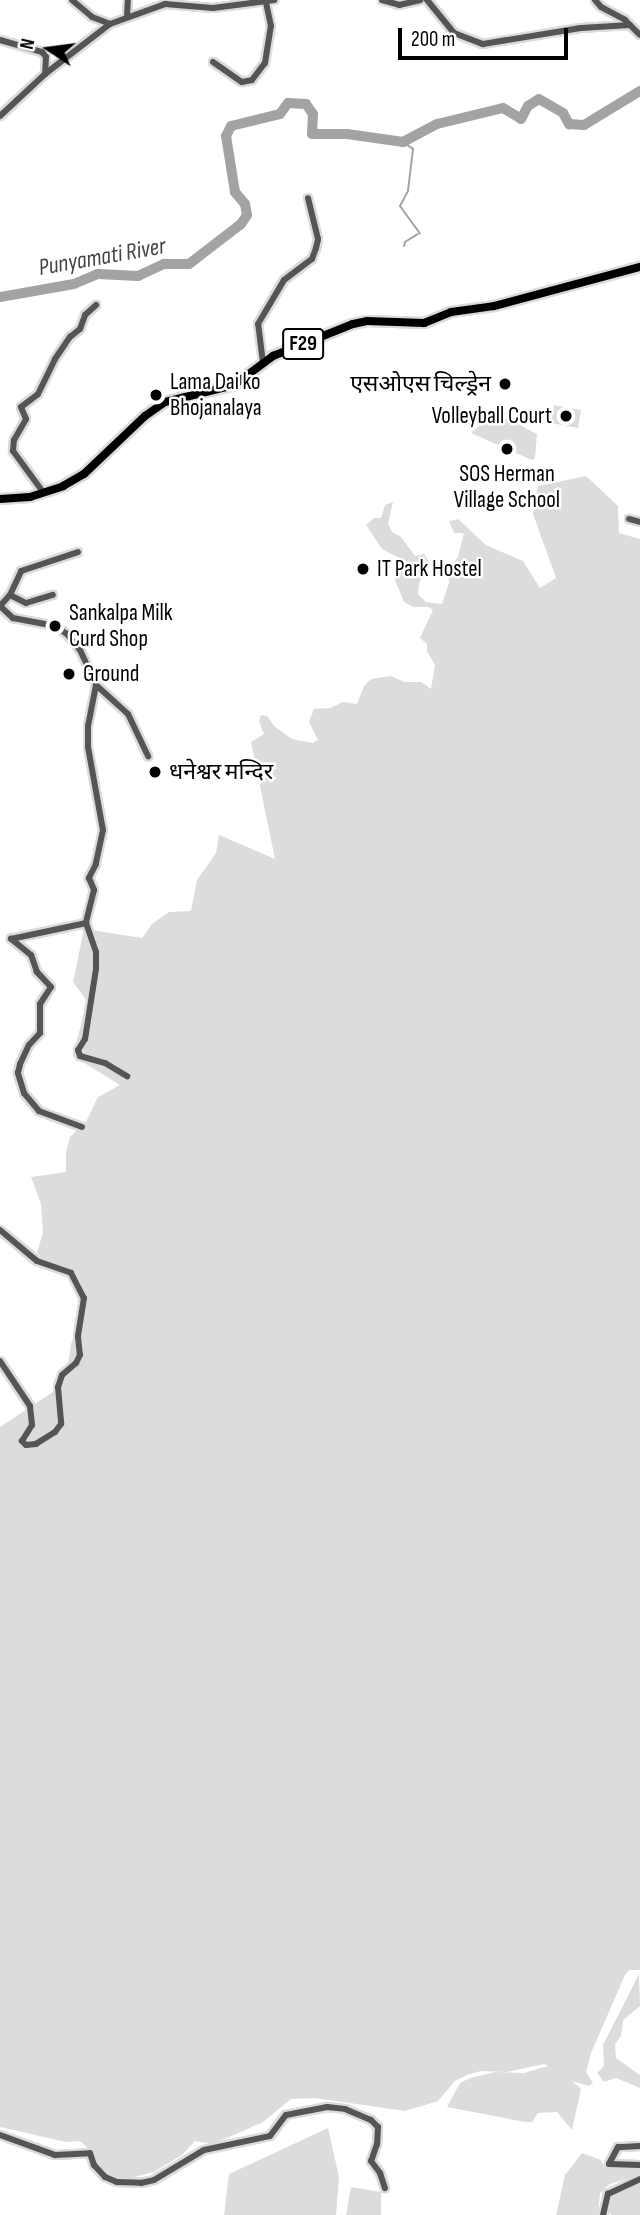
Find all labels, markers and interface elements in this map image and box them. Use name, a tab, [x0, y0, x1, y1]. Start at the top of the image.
north arrow	[14, 14, 84, 84]
scale bar	[402, 14, 572, 58]
text: 200 m	[411, 27, 455, 52]
text: N	[16, 37, 40, 52]
water label: Punyamati River	[36, 232, 168, 282]
road number: F29	[282, 326, 324, 362]
place label: Lama Dai ko Bhojanalaya	[170, 368, 262, 422]
place label: एसओएस चिल्ड्रेन	[350, 370, 491, 398]
marker: एसओएस चिल्ड्रेन	[497, 376, 513, 392]
marker: Lama Dai ko Bhojanalaya	[148, 387, 164, 403]
place label: Volleyball Court	[432, 402, 552, 430]
marker: Volleyball Court	[558, 408, 574, 424]
marker: SOS Herman Village School	[499, 441, 515, 457]
place label: SOS Herman Village School	[454, 460, 560, 514]
place label: IT Park Hostel	[377, 555, 482, 583]
marker: IT Park Hostel	[355, 561, 371, 577]
place label: Sankalpa Milk Curd Shop	[69, 599, 172, 653]
marker: Sankalpa Milk Curd Shop	[47, 618, 63, 634]
place label: Ground	[83, 660, 139, 688]
marker: Ground	[61, 666, 77, 682]
place label: धनेश्वर मन्दिर	[169, 758, 273, 786]
marker: धनेश्वर मन्दिर	[147, 764, 163, 780]

